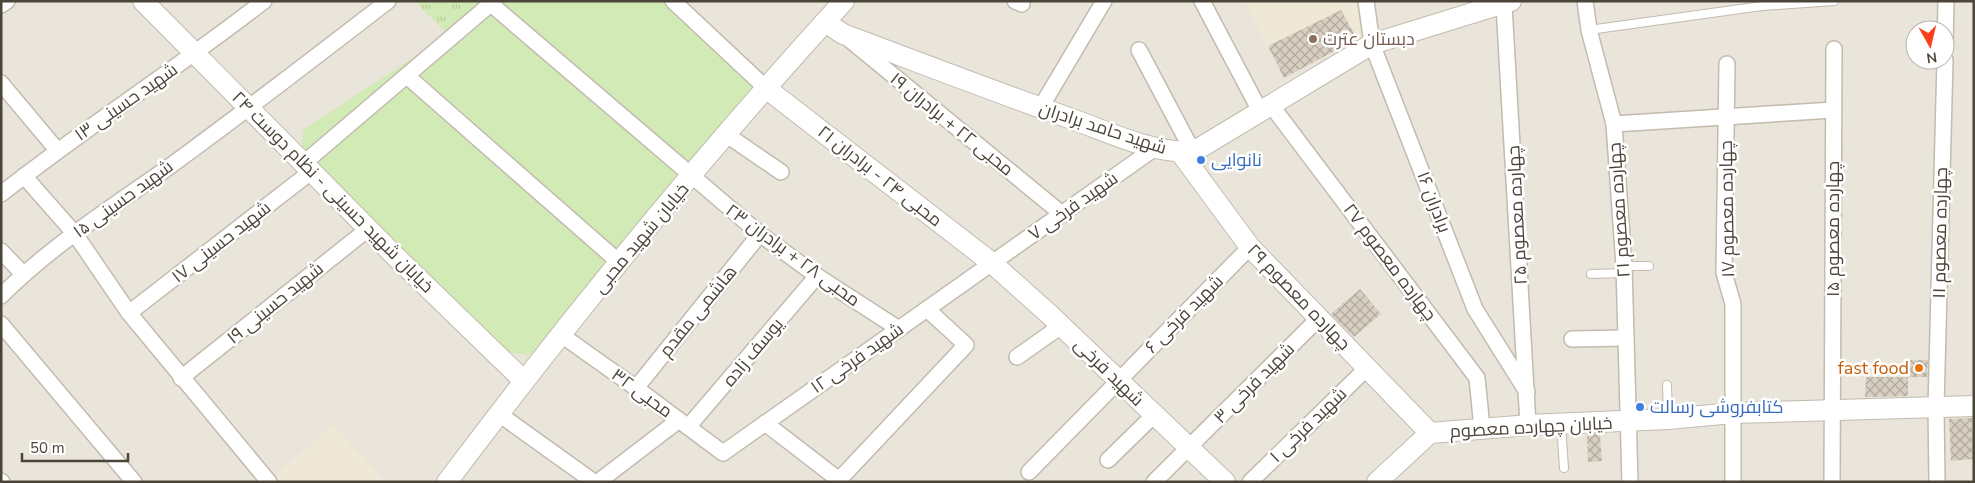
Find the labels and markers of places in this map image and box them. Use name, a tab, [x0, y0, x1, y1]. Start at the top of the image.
place label: دبستان عترت	[1323, 27, 1415, 51]
marker: دبستان عترت	[1307, 33, 1319, 45]
place label: نانوایی	[1211, 148, 1262, 172]
marker: نانوایی	[1195, 154, 1207, 166]
place label: fast food	[1838, 356, 1909, 380]
marker: fast food	[1913, 362, 1925, 374]
place label: کتابفروشی رسالت	[1650, 395, 1783, 419]
marker: کتابفروشی رسالت	[1634, 401, 1646, 413]

